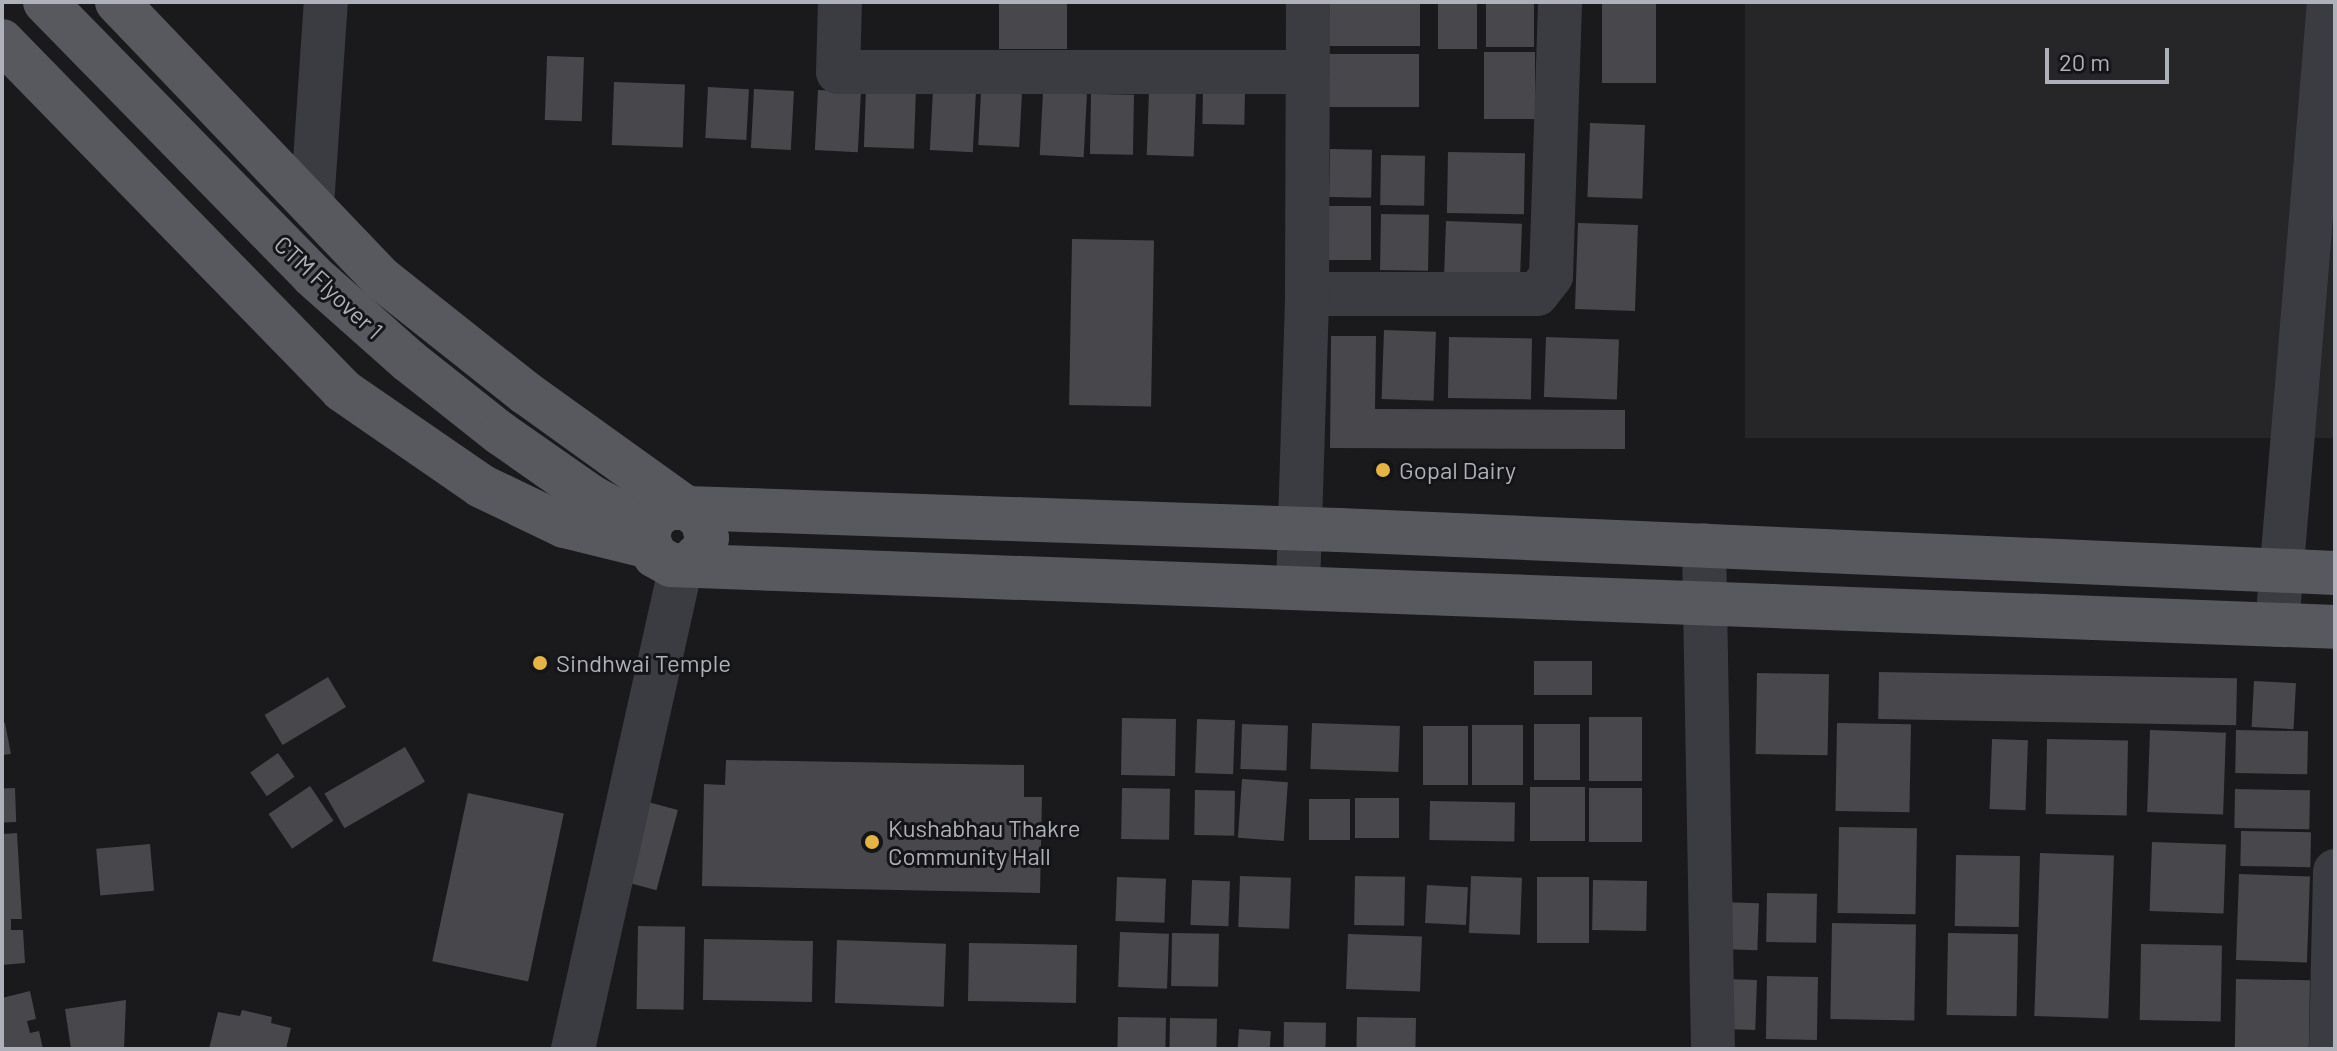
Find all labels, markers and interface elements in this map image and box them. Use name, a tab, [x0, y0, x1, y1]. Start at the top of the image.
scale bar	[2049, 32, 2173, 82]
text: 20 m	[2059, 47, 2110, 76]
street label: CTM Flyover 1	[269, 229, 389, 345]
place label: Gopal Dairy	[1399, 456, 1516, 484]
marker: Gopal Dairy	[1374, 461, 1392, 479]
place label: Sindhwai Temple	[556, 649, 731, 677]
marker: Sindhwai Temple	[531, 654, 549, 672]
place label: Kushabhau Thakre Community Hall	[888, 814, 1081, 870]
marker: Kushabhau Thakre Community Hall	[863, 833, 881, 851]

